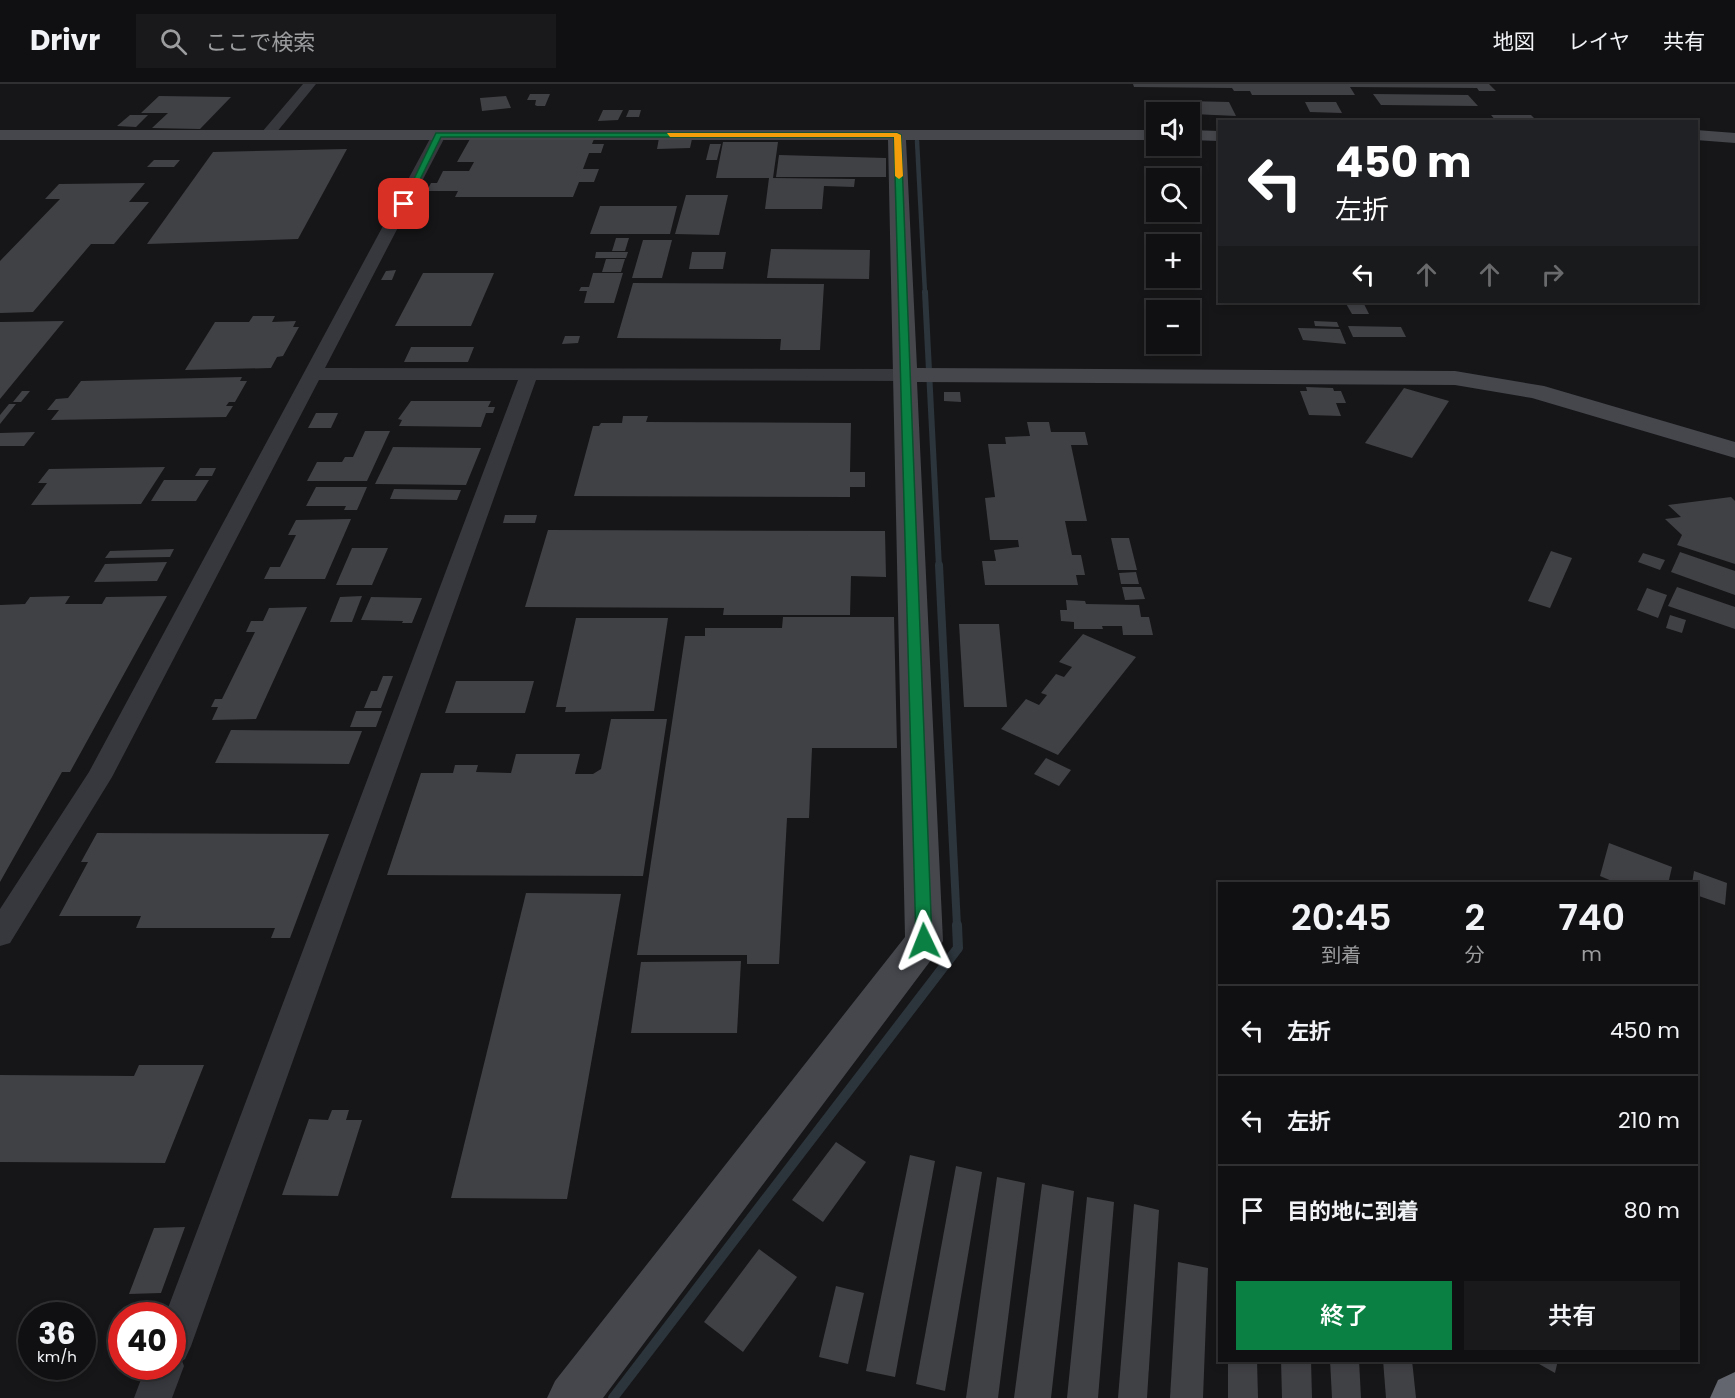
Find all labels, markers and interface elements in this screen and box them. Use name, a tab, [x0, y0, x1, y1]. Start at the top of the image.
search box	[136, 14, 556, 68]
text: Drivr	[30, 21, 100, 60]
icon: search	[157, 25, 190, 58]
text: ここで検索	[205, 27, 315, 58]
text: 地図	[1493, 27, 1535, 56]
text: レイヤ	[1568, 27, 1630, 56]
text: 共有	[1663, 27, 1705, 56]
map controls	[1146, 102, 1200, 354]
button: sound	[1146, 102, 1200, 156]
text: 450 m	[1335, 133, 1472, 192]
icon: left	[1236, 144, 1314, 222]
button: search	[1146, 168, 1200, 222]
pin	[378, 178, 429, 229]
icon: arrive	[387, 187, 420, 220]
text: 左折	[1335, 191, 1389, 228]
button: +	[1146, 234, 1200, 288]
icon: left	[1347, 258, 1380, 291]
icon: ahead	[1410, 258, 1443, 291]
icon: ahead	[1473, 258, 1506, 291]
icon: right	[1536, 258, 1569, 291]
button: −	[1146, 300, 1200, 354]
text: 20:45	[1291, 892, 1391, 943]
text: 2	[1464, 892, 1485, 943]
text: 740	[1558, 892, 1625, 943]
position arrow	[892, 909, 956, 973]
text: m	[1581, 940, 1602, 968]
text: 到着	[1321, 941, 1361, 969]
text: 分	[1465, 941, 1485, 969]
icon: left	[1236, 1014, 1269, 1047]
text: 450 m	[1610, 1015, 1680, 1046]
text: 左折	[1287, 1016, 1331, 1047]
icon: left	[1236, 1104, 1269, 1137]
text: 210 m	[1618, 1105, 1680, 1136]
text: 左折	[1287, 1106, 1331, 1137]
icon: arrive	[1236, 1194, 1269, 1227]
text: 80 m	[1624, 1195, 1680, 1226]
text: 目的地に到着	[1287, 1196, 1419, 1227]
button: 終了	[1236, 1281, 1452, 1350]
button: 共有	[1464, 1281, 1680, 1350]
speed limit sign: 40	[108, 1302, 186, 1380]
text: 36	[38, 1312, 76, 1355]
text: km/h	[37, 1346, 77, 1367]

